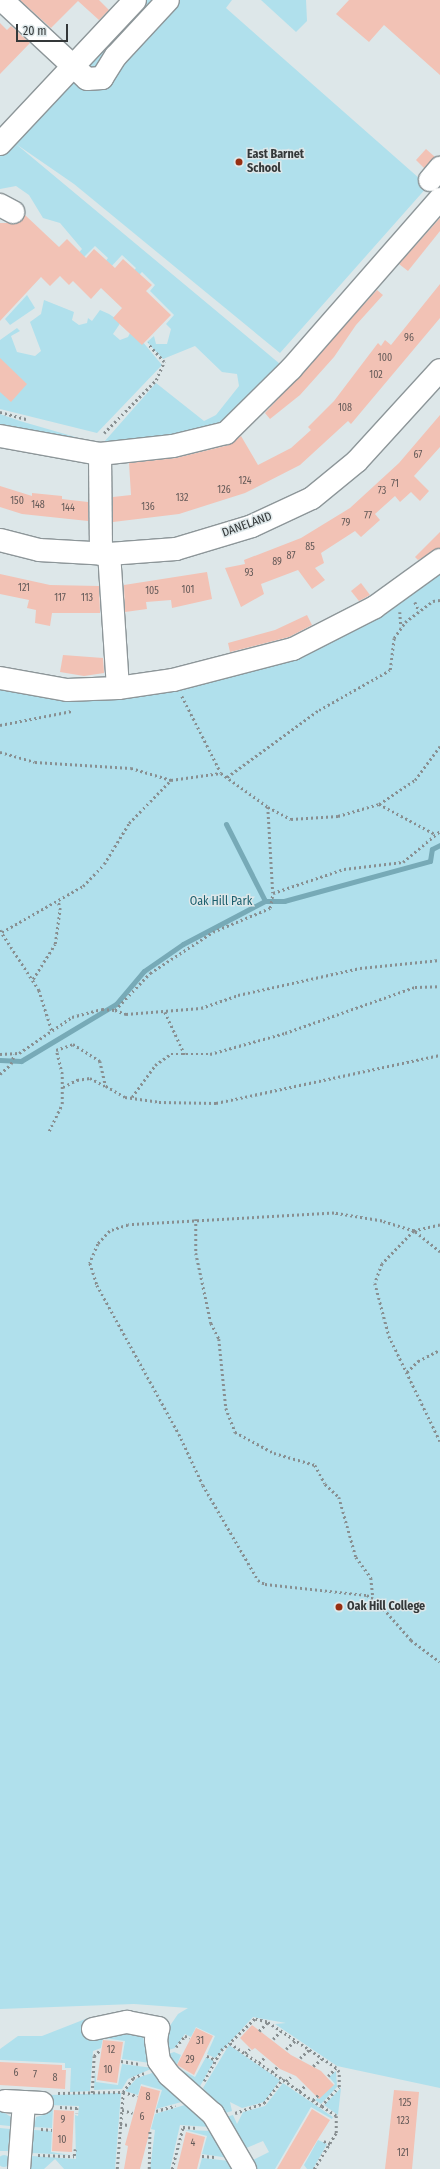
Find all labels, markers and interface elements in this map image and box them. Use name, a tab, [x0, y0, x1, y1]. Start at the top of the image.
scale bar	[18, 16, 70, 42]
text: 20 m	[23, 24, 47, 38]
place label: East Barnet School	[247, 148, 304, 176]
marker: East Barnet School	[234, 157, 244, 167]
house number: 96	[404, 333, 414, 345]
house number: 100	[378, 353, 392, 365]
house number: 102	[369, 370, 383, 382]
house number: 108	[338, 403, 352, 415]
house number: 67	[414, 450, 422, 462]
house number: 124	[239, 476, 251, 488]
house number: 71	[391, 479, 399, 491]
house number: 126	[217, 485, 231, 497]
house number: 73	[378, 486, 386, 498]
house number: 132	[176, 493, 188, 505]
house number: 150	[10, 496, 24, 508]
house number: 148	[31, 500, 45, 512]
house number: 136	[141, 502, 155, 514]
house number: 144	[61, 503, 75, 515]
street label: DANELAND	[220, 509, 274, 541]
house number: 77	[364, 511, 372, 523]
house number: 79	[342, 518, 350, 530]
house number: 85	[305, 542, 315, 554]
house number: 87	[287, 551, 295, 563]
house number: 89	[272, 557, 282, 569]
house number: 93	[244, 568, 254, 580]
house number: 121	[18, 583, 30, 595]
house number: 101	[182, 585, 194, 597]
house number: 105	[145, 586, 159, 598]
house number: 117	[54, 593, 66, 605]
house number: 113	[81, 593, 93, 605]
park label: Oak Hill Park	[190, 895, 252, 909]
place label: Oak Hill College	[347, 1600, 425, 1614]
marker: Oak Hill College	[334, 1602, 344, 1612]
house number: 31	[196, 2036, 204, 2048]
house number: 12	[107, 2045, 115, 2057]
house number: 29	[185, 2055, 195, 2067]
house number: 10	[103, 2065, 113, 2077]
house number: 6	[14, 2068, 18, 2080]
house number: 7	[33, 2070, 37, 2082]
house number: 8	[53, 2073, 57, 2085]
house number: 8	[146, 2092, 150, 2104]
house number: 125	[399, 2098, 411, 2110]
house number: 6	[140, 2112, 144, 2124]
house number: 9	[61, 2115, 65, 2127]
house number: 123	[397, 2116, 409, 2128]
house number: 10	[57, 2135, 67, 2147]
house number: 4	[191, 2138, 195, 2150]
house number: 121	[397, 2148, 409, 2160]

